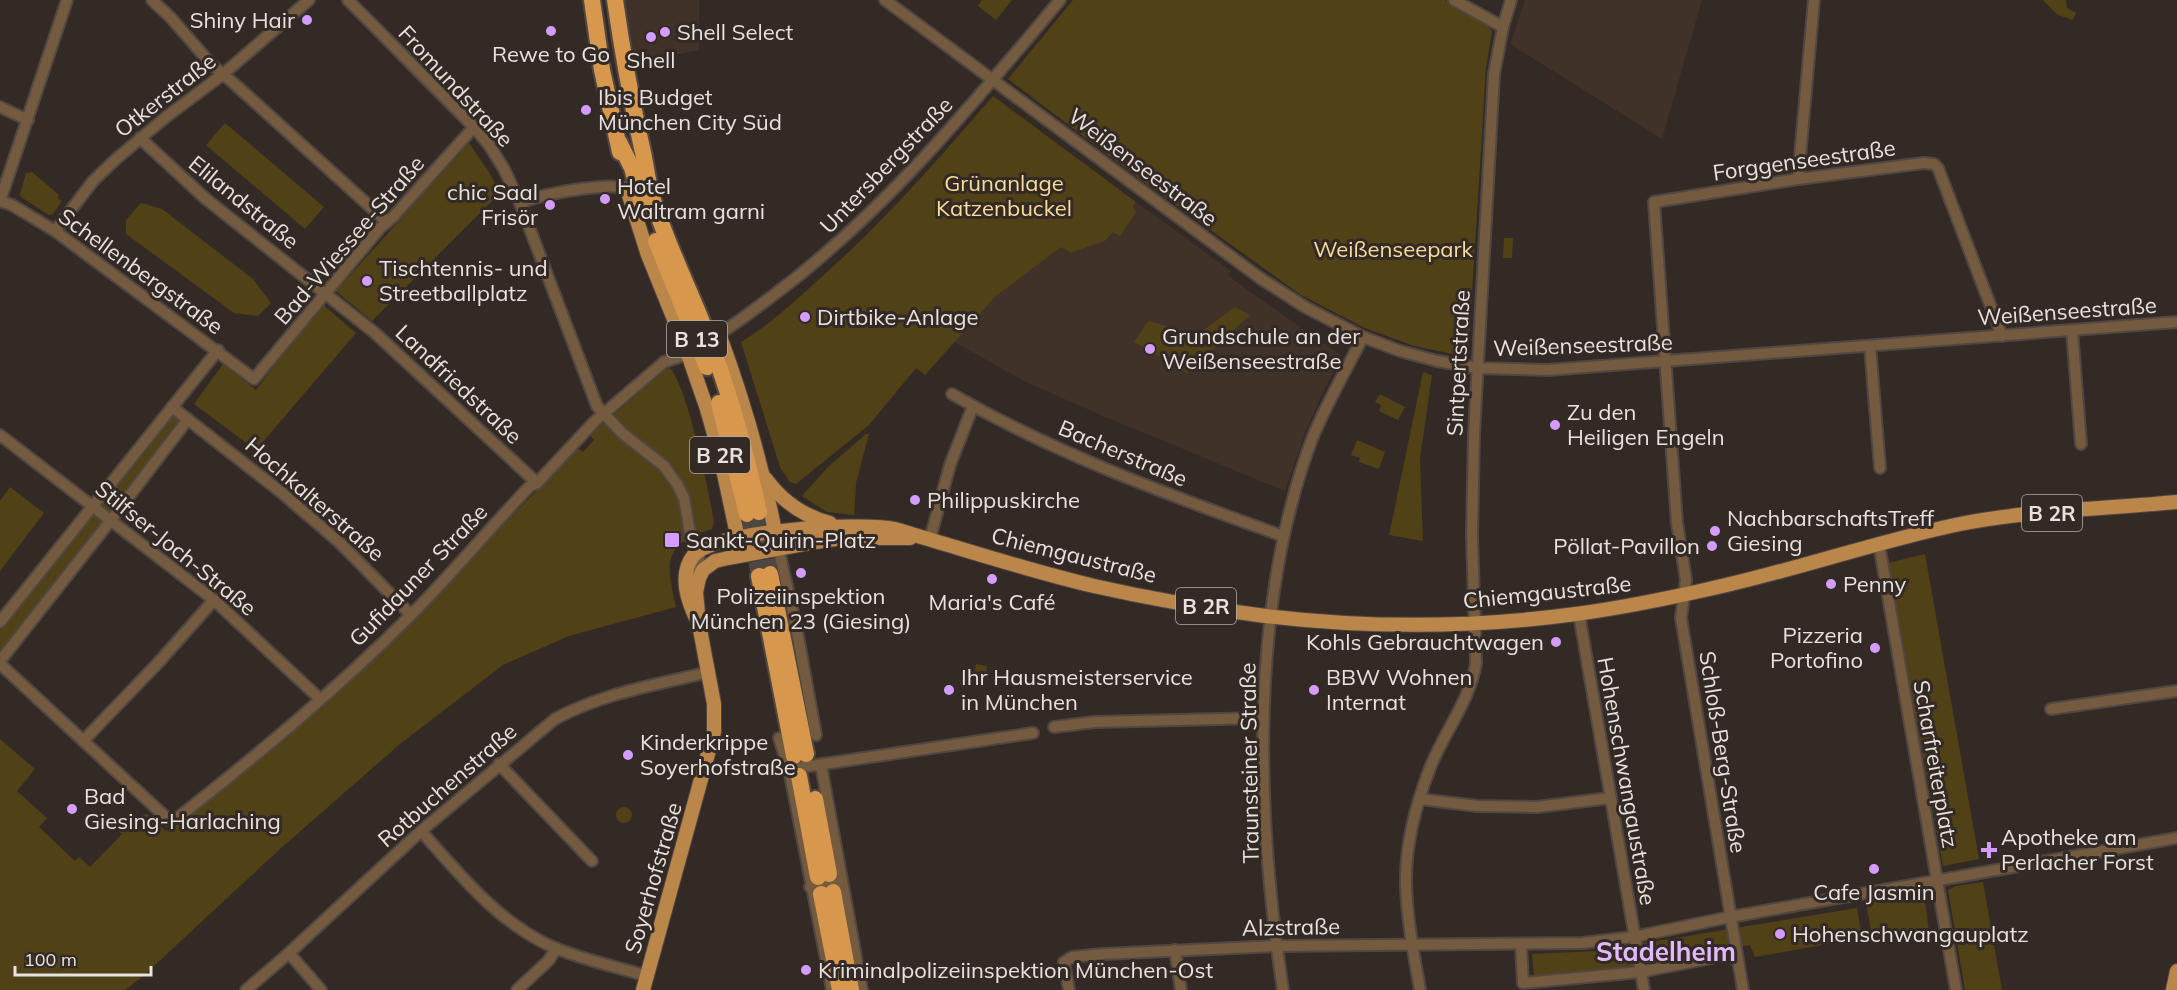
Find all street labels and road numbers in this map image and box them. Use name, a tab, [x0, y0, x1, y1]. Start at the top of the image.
street label: Fromundstraße	[393, 19, 519, 153]
street label: Otkerstraße	[109, 47, 221, 143]
street label: Untersbergstraße	[814, 91, 958, 239]
street label: Weißenseestraße	[1063, 102, 1223, 232]
street label: Forggenseestraße	[1711, 133, 1897, 187]
street label: Elilandstraße	[183, 149, 305, 255]
street label: Bad-Wiessee-Straße	[268, 150, 430, 330]
street label: Schellenbergstraße	[53, 202, 229, 340]
street label: Sintpertstraße	[1440, 289, 1476, 437]
street label: Weißenseestraße	[1976, 291, 2158, 331]
street label: Landfriedstraße	[390, 318, 528, 450]
road number: B 13	[667, 321, 727, 357]
street label: Weißenseestraße	[1493, 328, 1673, 362]
street label: Bacherstraße	[1054, 413, 1192, 493]
street label: Hochkalterstraße	[239, 431, 391, 567]
road number: B 2R	[690, 437, 750, 473]
street label: Stilfser-Joch-Straße	[90, 474, 262, 622]
road number: B 2R	[2022, 495, 2082, 531]
street label: Gufidauner Straße	[343, 498, 493, 652]
street label: Chiemgaustraße	[989, 521, 1159, 589]
street label: Chiemgaustraße	[1461, 569, 1633, 615]
road number: B 2R	[1176, 588, 1236, 624]
street label: Schloß-Berg-Straße	[1693, 649, 1753, 855]
street label: Hohenschwangaustraße	[1591, 655, 1663, 907]
street label: Traunsteiner Straße	[1233, 662, 1265, 864]
street label: Scharfreiterplatz	[1907, 678, 1965, 850]
street label: Rotbuchenstraße	[372, 717, 522, 853]
street label: Soyerhofstraße	[618, 799, 688, 957]
street label: Alzstraße	[1242, 912, 1340, 942]

